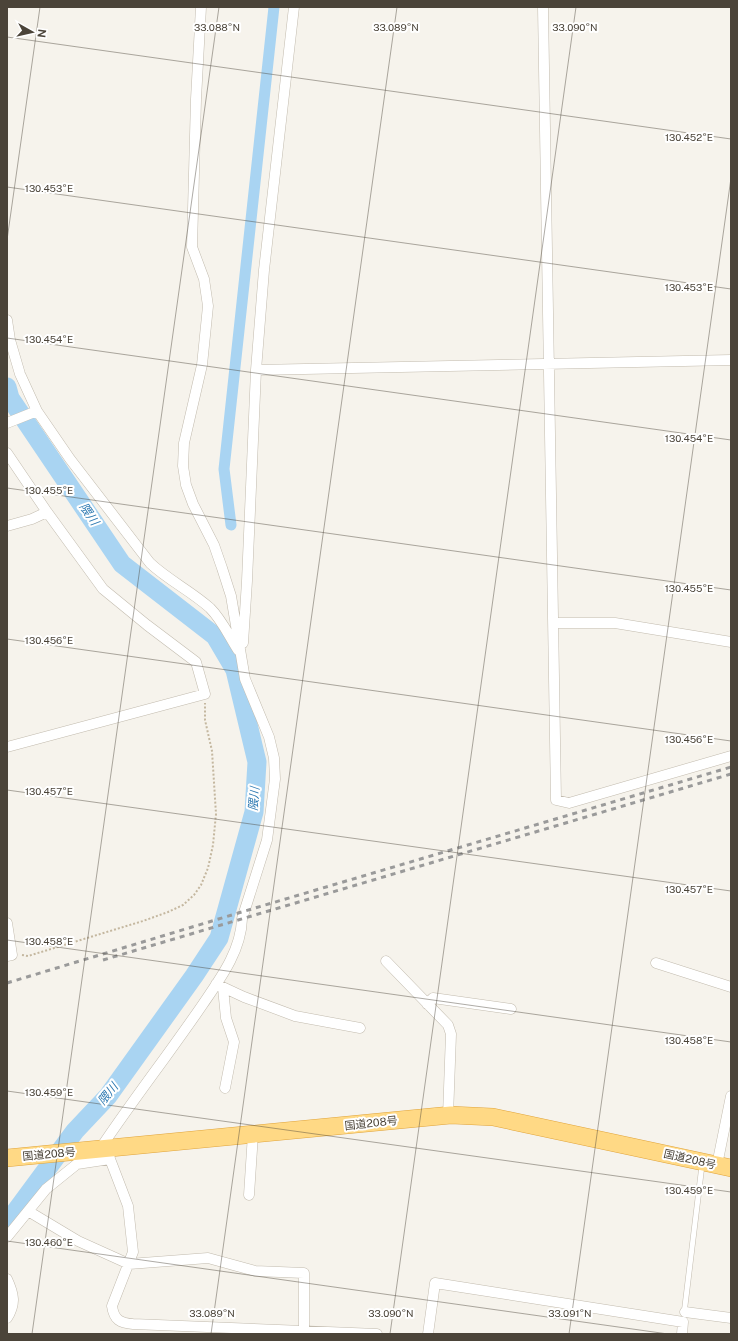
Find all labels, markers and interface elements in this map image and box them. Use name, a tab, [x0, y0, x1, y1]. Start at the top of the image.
north arrow	[12, 12, 52, 52]
text: 33.088°N	[194, 21, 240, 33]
text: 33.089°N	[373, 21, 419, 33]
text: 33.090°N	[552, 21, 598, 33]
text: N	[35, 28, 48, 38]
text: 130.452°E	[665, 131, 713, 143]
text: 130.453°E	[25, 182, 73, 194]
text: 130.453°E	[665, 281, 713, 293]
text: 130.454°E	[25, 333, 73, 345]
text: 130.454°E	[665, 432, 713, 444]
text: 130.455°E	[25, 484, 73, 496]
water label: 隈川	[76, 500, 103, 530]
text: 130.455°E	[665, 582, 713, 594]
text: 130.456°E	[25, 634, 73, 646]
text: 130.456°E	[665, 733, 713, 745]
water label: 隈川	[246, 784, 262, 812]
text: 130.457°E	[25, 785, 73, 797]
text: 130.457°E	[665, 883, 713, 895]
text: 130.458°E	[25, 935, 73, 947]
text: 130.458°E	[665, 1034, 713, 1046]
water label: 隈川	[95, 1079, 122, 1108]
text: 130.459°E	[25, 1086, 73, 1098]
street label: 国道208号	[344, 1114, 398, 1132]
street label: 国道208号	[22, 1146, 76, 1162]
street label: 国道208号	[663, 1147, 717, 1171]
text: 130.459°E	[665, 1184, 713, 1196]
text: 130.460°E	[25, 1236, 73, 1248]
text: 33.089°N	[189, 1307, 235, 1319]
text: 33.090°N	[368, 1307, 414, 1319]
text: 33.091°N	[548, 1307, 592, 1319]

